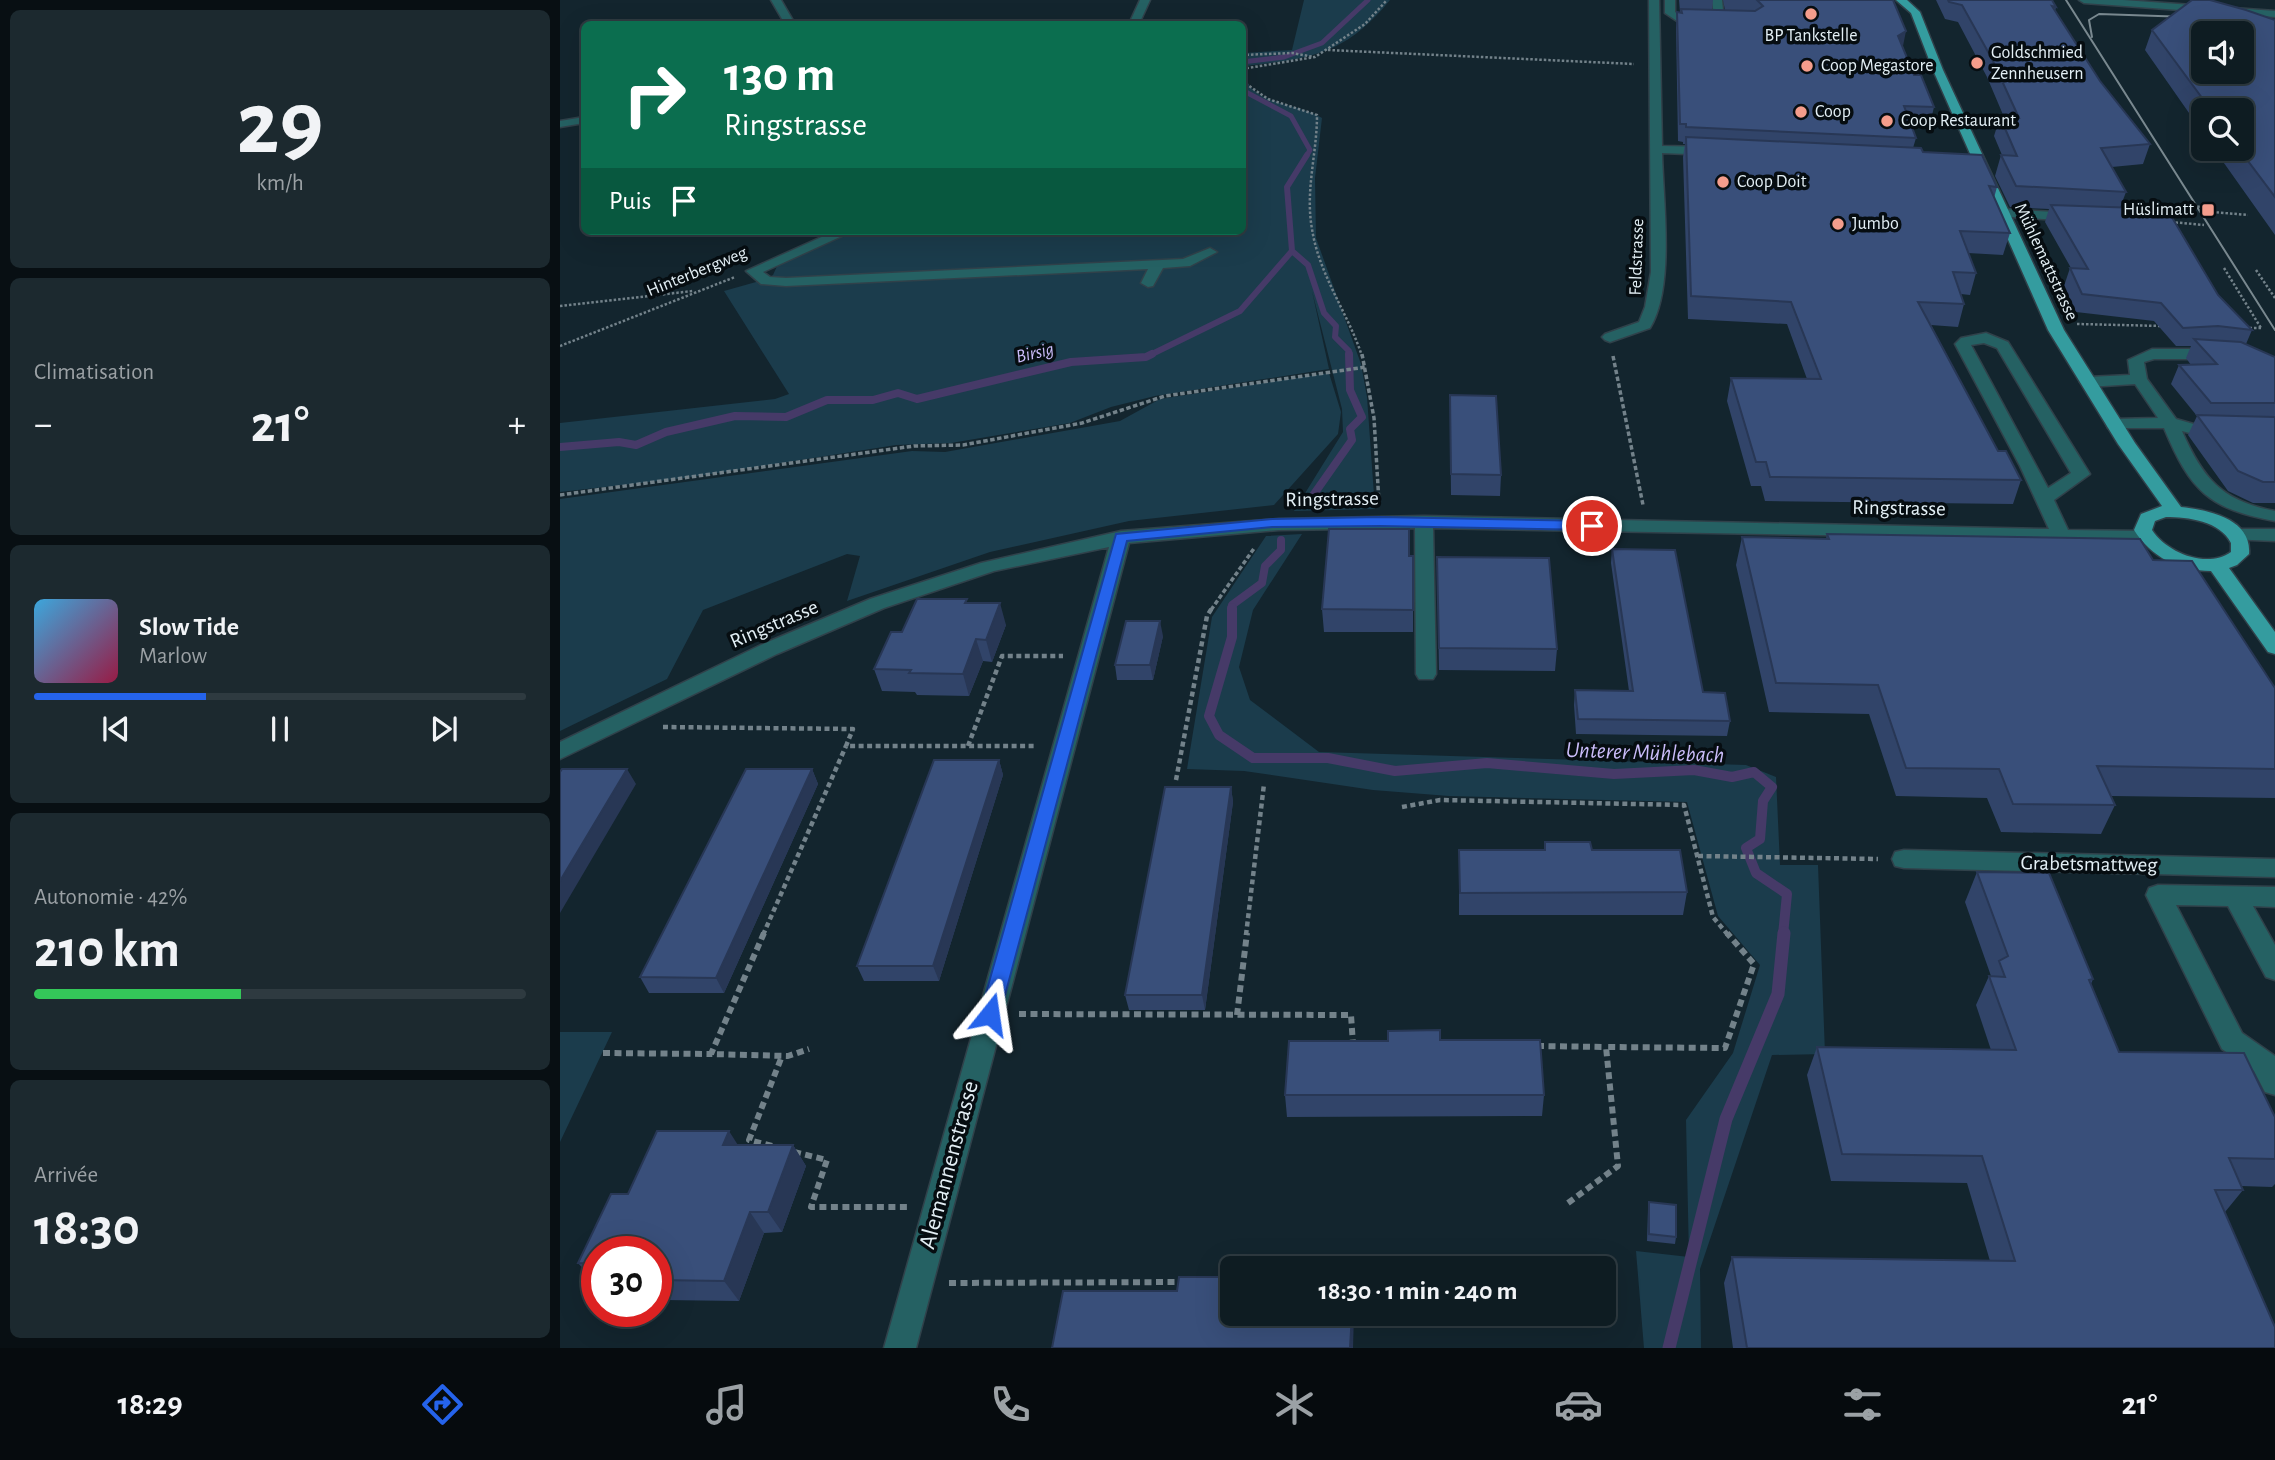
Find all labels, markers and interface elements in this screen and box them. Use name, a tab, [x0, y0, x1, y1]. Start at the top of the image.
marker: BP Tankstelle	[1803, 6, 1819, 22]
map controls	[2191, 21, 2254, 161]
button: sound	[2191, 21, 2254, 84]
place label: BP Tankstelle	[1765, 27, 1857, 45]
place label: Goldschmied Zennheusern	[1991, 44, 2084, 83]
icon: right	[609, 49, 700, 140]
text: 130 m	[724, 51, 835, 100]
marker: Goldschmied Zennheusern	[1969, 55, 1985, 71]
place label: Coop Megastore	[1821, 57, 1934, 75]
marker: Coop Megastore	[1799, 58, 1815, 74]
text: 29	[237, 79, 323, 170]
button: search	[2191, 98, 2254, 161]
place label: Coop	[1815, 103, 1851, 121]
marker: Coop	[1793, 104, 1809, 120]
text: Ringstrasse	[724, 109, 867, 141]
place label: Coop Restaurant	[1901, 112, 2016, 130]
marker: Coop Restaurant	[1879, 113, 1895, 129]
text: km/h	[256, 172, 304, 195]
place label: Coop Doit	[1737, 173, 1807, 191]
marker: Coop Doit	[1715, 174, 1731, 190]
icon: arrive	[665, 182, 703, 220]
text: Puis	[609, 188, 651, 214]
street label: Mühlemattstrasse	[2011, 201, 2081, 323]
place label: Hüslimatt	[2123, 201, 2194, 219]
marker: Hüslimatt	[2200, 202, 2216, 218]
place label: Jumbo	[1852, 215, 1899, 233]
marker: Jumbo	[1830, 216, 1846, 232]
street label: Feldstrasse	[1627, 218, 1647, 296]
street label: Hinterbergweg	[644, 244, 750, 300]
water label: Birsig	[1014, 339, 1056, 367]
text: Climatisation	[34, 361, 154, 384]
text: 21°	[251, 399, 309, 451]
text: −	[34, 406, 52, 444]
text: +	[508, 406, 526, 444]
street label: Ringstrasse	[1285, 488, 1379, 510]
pin	[1562, 496, 1622, 556]
street label: Ringstrasse	[1852, 497, 1946, 519]
icon: arrive	[1573, 507, 1611, 545]
street label: Ringstrasse	[727, 596, 821, 652]
text: Slow Tide	[139, 614, 239, 640]
text: Marlow	[139, 645, 207, 668]
icon: previous	[97, 710, 135, 748]
icon: pause	[261, 710, 299, 748]
icon: next	[425, 710, 463, 748]
water label: Unterer Mühlebach	[1565, 739, 1725, 767]
street label: Grabetsmattweg	[2020, 852, 2158, 876]
text: Autonomie · 42%	[34, 886, 187, 909]
text: 210 km	[34, 924, 180, 976]
position arrow	[953, 977, 1027, 1051]
street label: Alemannenstrasse	[915, 1078, 983, 1252]
text: Arrivée	[34, 1164, 98, 1187]
text: 18:30	[34, 1202, 140, 1254]
speed limit sign: 30	[581, 1236, 672, 1327]
text: 18:30 · 1 min · 240 m	[1318, 1278, 1518, 1304]
icon: directions	[418, 1380, 467, 1429]
icon: music	[702, 1380, 751, 1429]
icon: phone	[986, 1380, 1035, 1429]
icon: climate	[1270, 1380, 1319, 1429]
icon: car	[1554, 1380, 1603, 1429]
icon: filters	[1838, 1380, 1887, 1429]
text: 18:29	[117, 1388, 183, 1420]
text: 21°	[2122, 1388, 2158, 1420]

